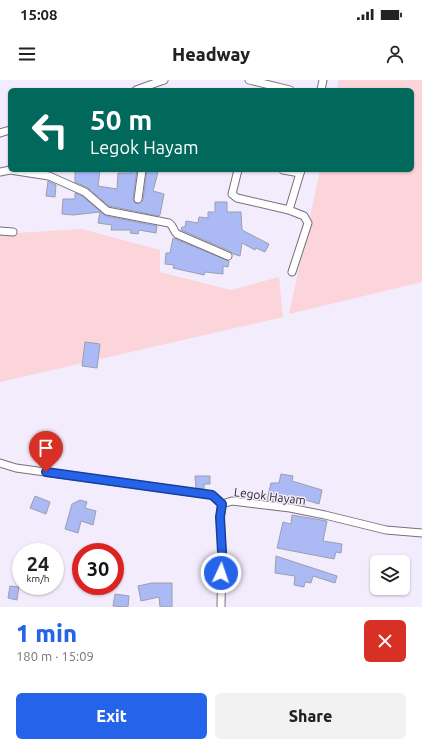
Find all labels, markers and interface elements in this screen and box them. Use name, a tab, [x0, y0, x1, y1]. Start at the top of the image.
text: 15:08	[20, 6, 58, 23]
icon: menu	[16, 43, 38, 65]
icon: person	[384, 43, 406, 65]
text: Headway	[172, 44, 250, 64]
icon: left	[24, 104, 76, 156]
text: 50 m	[90, 104, 152, 135]
text: Legok Hayam	[90, 137, 198, 157]
pin	[29, 431, 63, 472]
icon: arrive	[35, 437, 57, 459]
street label: Legok Hayam	[233, 485, 307, 507]
speed limit sign: 30	[72, 543, 124, 595]
text: 24	[27, 552, 49, 575]
position arrow	[200, 552, 242, 594]
map controls	[370, 555, 410, 595]
button: layers	[370, 555, 410, 595]
text: km/h	[26, 573, 50, 584]
text: 1 min	[16, 620, 77, 647]
button: close	[364, 620, 406, 662]
text: 180 m · 15:09	[16, 649, 94, 663]
button: Exit	[16, 693, 207, 739]
button: Share	[215, 693, 406, 739]

